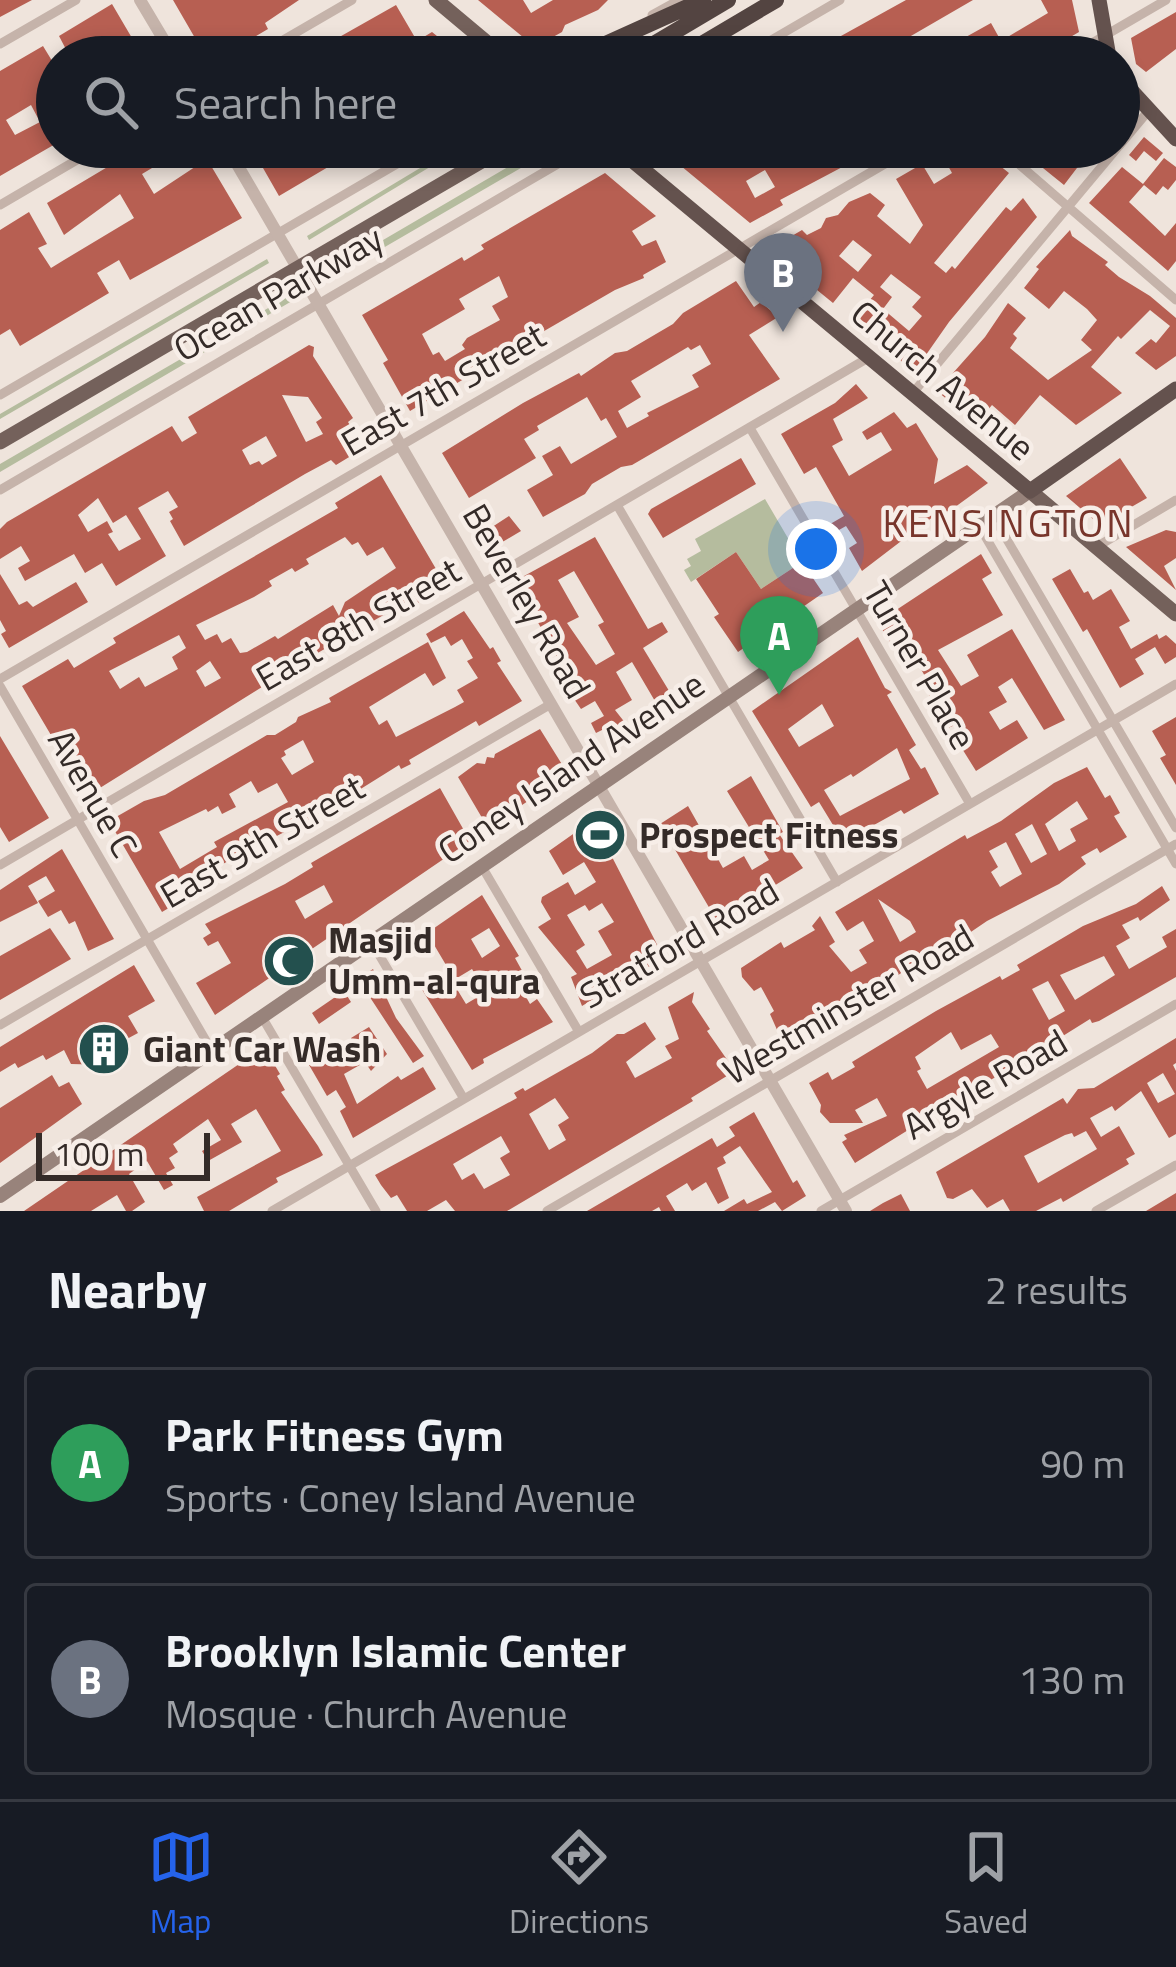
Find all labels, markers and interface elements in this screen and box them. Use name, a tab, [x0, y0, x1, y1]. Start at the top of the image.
search box	[36, 36, 1140, 168]
text: Search here	[174, 68, 397, 136]
icon: search	[78, 69, 144, 135]
street label: Ocean Parkway	[163, 210, 393, 375]
pin: B	[744, 233, 822, 332]
street label: Church Avenue	[839, 286, 1047, 473]
street label: East 7th Street	[330, 308, 556, 469]
street label: Beverley Road	[449, 493, 606, 709]
district label: KENSINGTON	[882, 493, 1136, 552]
your location	[786, 519, 846, 579]
street label: East 8th Street	[245, 543, 471, 704]
street label: Turner Place	[850, 570, 991, 759]
pin: A	[740, 596, 818, 695]
street label: Coney Island Avenue	[426, 657, 715, 877]
street label: Avenue C	[35, 718, 152, 867]
street label: East 9th Street	[149, 760, 375, 921]
sports icon: Prospect Fitness	[572, 807, 628, 863]
place label: Prospect Fitness	[639, 807, 899, 862]
street label: Stratford Road	[569, 863, 789, 1022]
street label: Westminster Road	[712, 909, 984, 1098]
place label: Masjid Umm-al-qura	[328, 912, 541, 1008]
mosque icon: Masjid Umm-al-qura	[261, 933, 317, 989]
street label: Argyle Road	[892, 1014, 1077, 1153]
building icon: Giant Car Wash	[76, 1021, 132, 1077]
place label: Giant Car Wash	[143, 1021, 381, 1076]
scale bar	[36, 1127, 210, 1180]
text: 100 m	[54, 1129, 144, 1179]
text: Nearby	[48, 1250, 207, 1328]
text: 2 results	[985, 1260, 1128, 1319]
text: Park Fitness Gym	[165, 1400, 504, 1468]
text: A	[78, 1434, 102, 1493]
text: 90 m	[1040, 1434, 1125, 1493]
text: Sports · Coney Island Avenue	[165, 1468, 636, 1527]
text: Brooklyn Islamic Center	[165, 1616, 626, 1684]
text: B	[78, 1650, 102, 1709]
text: 130 m	[1018, 1650, 1125, 1709]
text: Mosque · Church Avenue	[165, 1684, 567, 1743]
tab: Map	[148, 1824, 214, 1946]
tab: Directions	[509, 1824, 649, 1946]
tab: Saved	[944, 1824, 1028, 1946]

